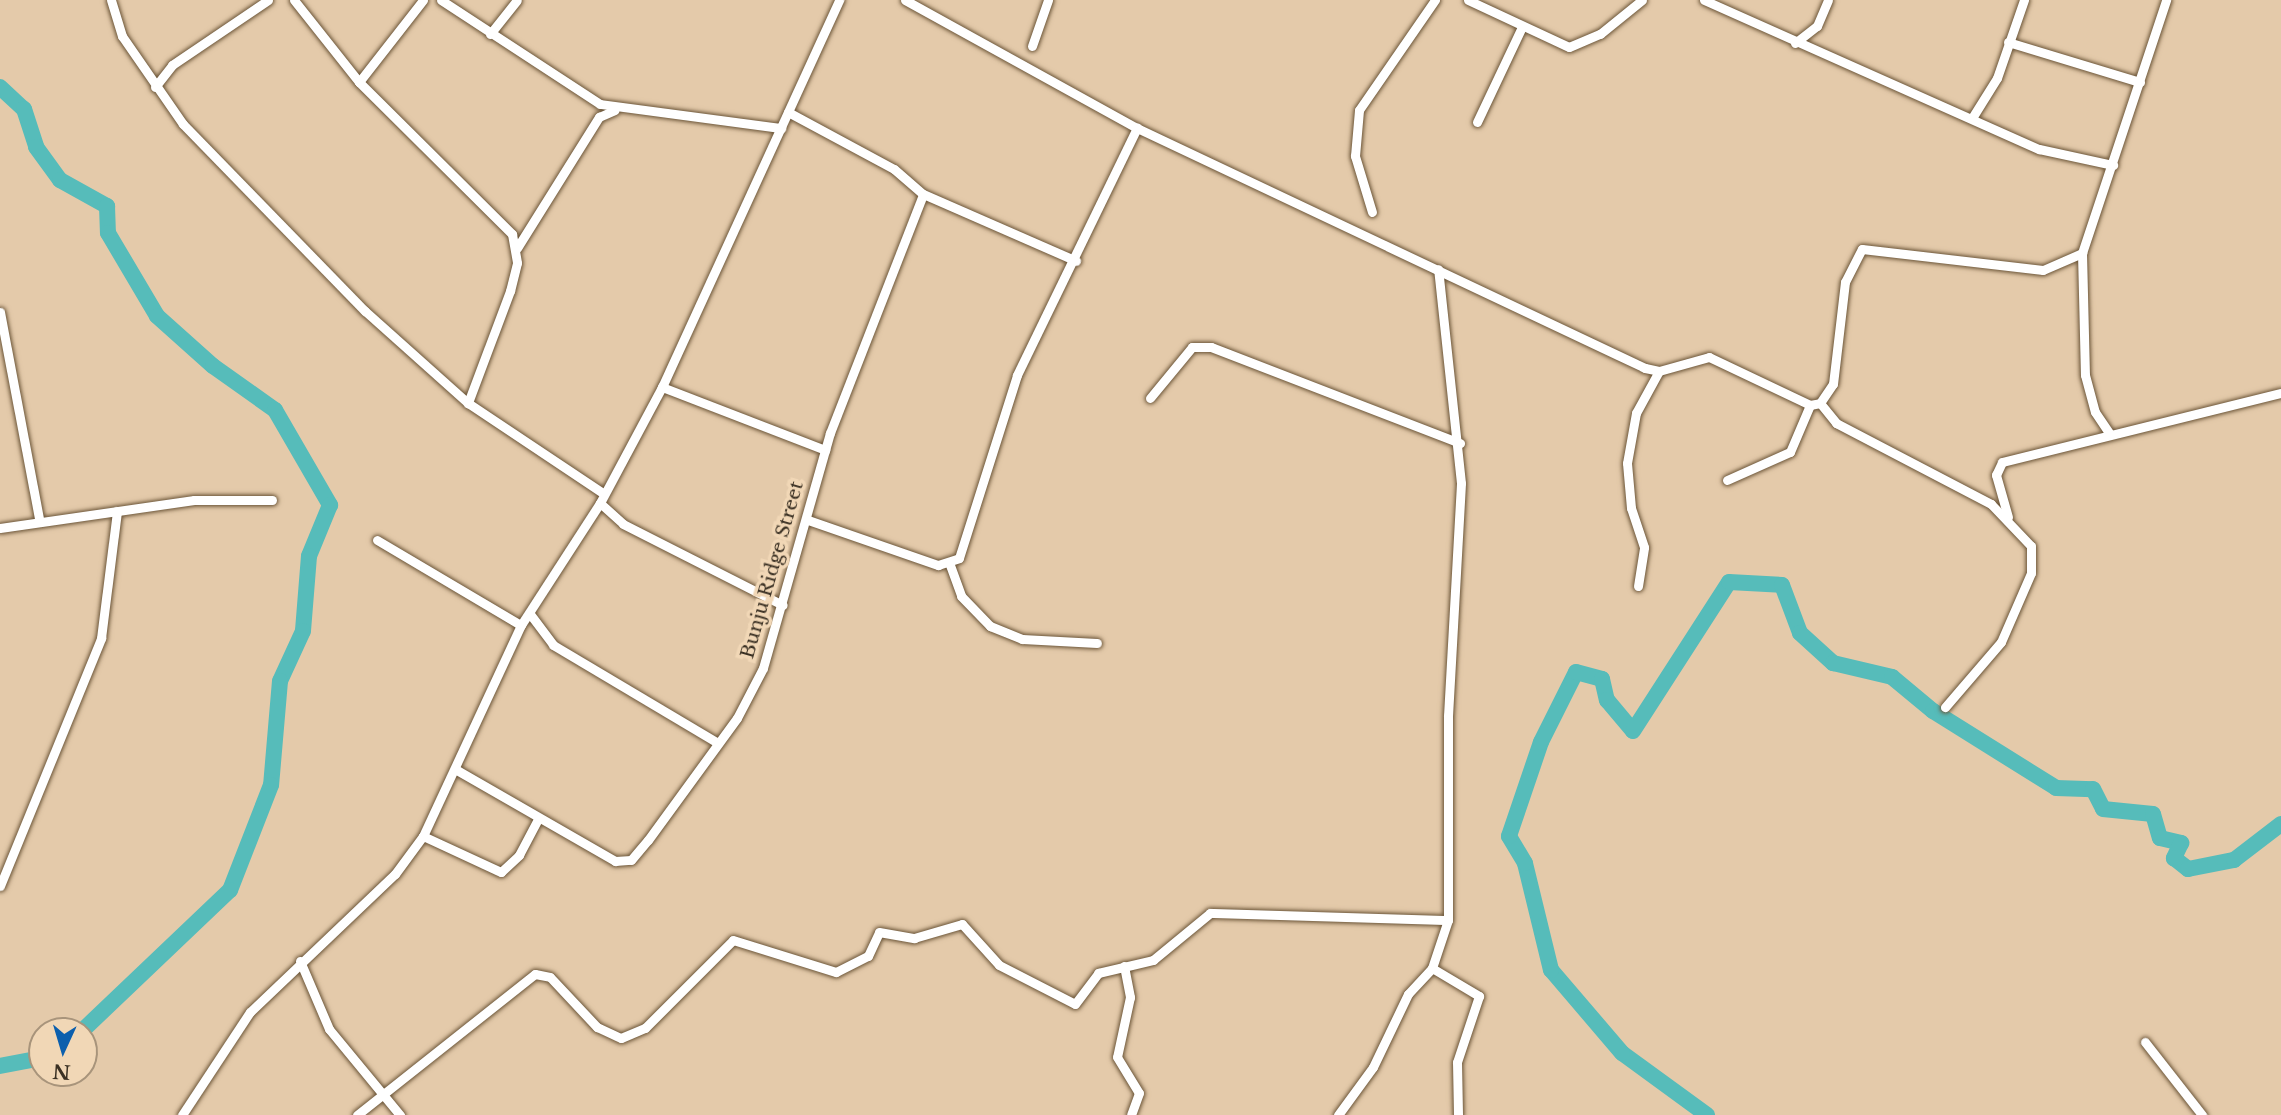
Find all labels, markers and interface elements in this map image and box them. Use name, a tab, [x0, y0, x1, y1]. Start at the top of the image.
street label: Bunju Ridge Street	[736, 479, 808, 661]
north arrow	[28, 1017, 98, 1087]
text: N	[52, 1059, 71, 1084]

